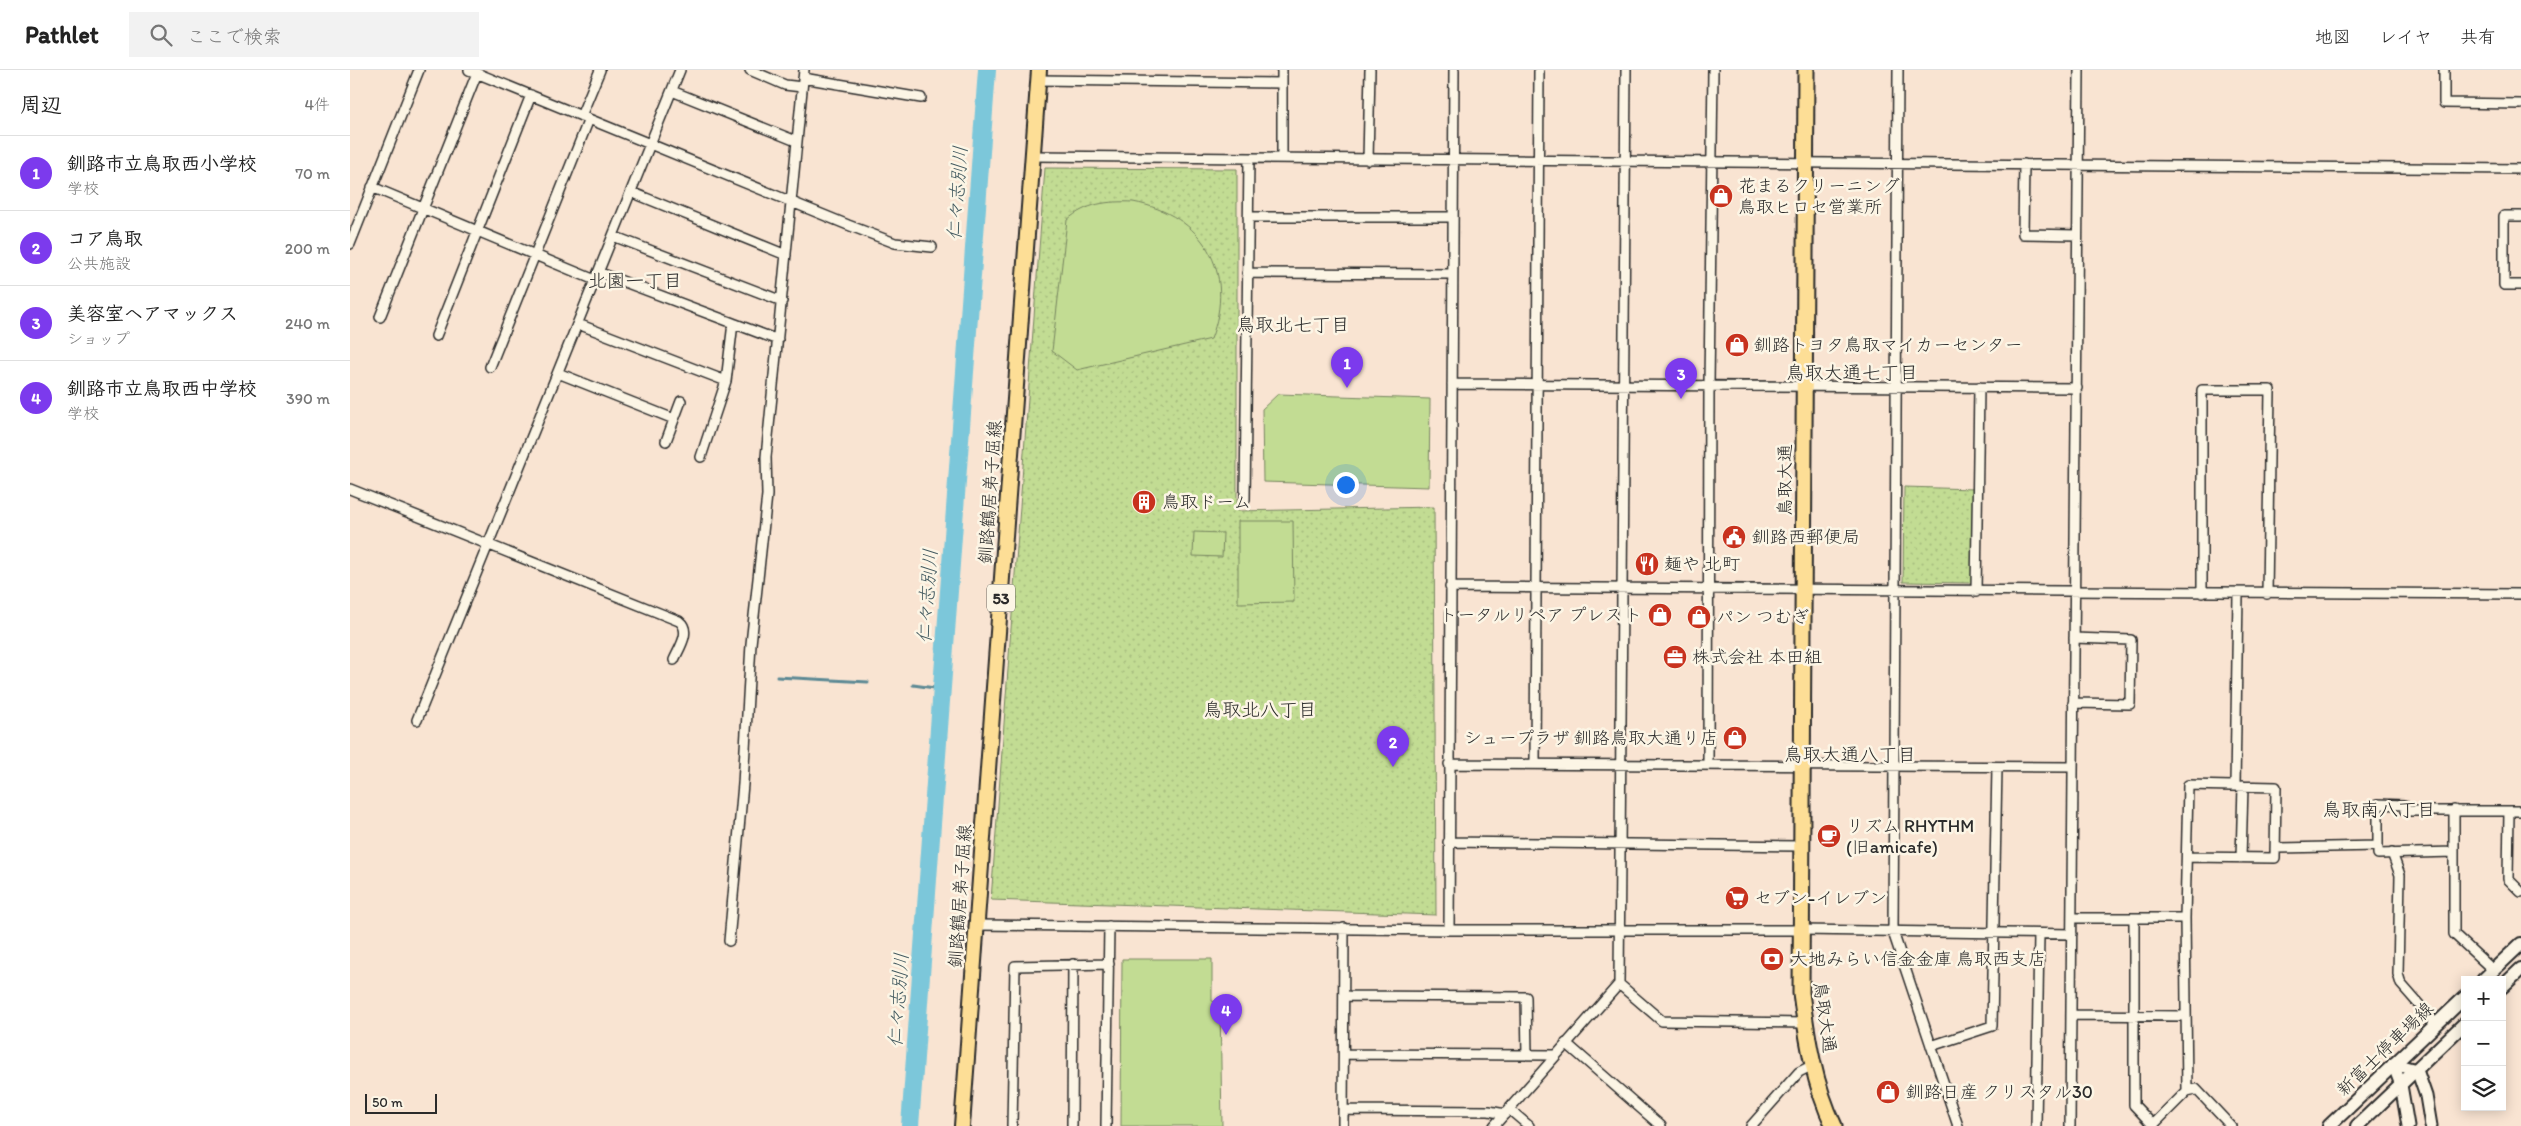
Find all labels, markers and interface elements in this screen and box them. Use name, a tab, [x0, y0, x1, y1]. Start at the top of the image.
search box	[129, 12, 479, 57]
text: Pathlet	[25, 20, 99, 49]
icon: search	[147, 21, 175, 49]
text: ここで検索	[187, 25, 282, 48]
text: 地図	[2315, 26, 2351, 48]
text: レイヤ	[2379, 26, 2432, 48]
text: 共有	[2460, 26, 2496, 48]
text: 周辺	[20, 92, 62, 117]
text: 4件	[304, 95, 330, 114]
water label: 仁々志別川	[942, 145, 972, 241]
text: 釧路市立鳥取西小学校	[67, 152, 257, 175]
text: 1	[32, 164, 40, 183]
text: 70 m	[295, 164, 330, 183]
place label: 花まるクリーニング 鳥取ヒロセ営業所	[1738, 175, 1900, 218]
text: 学校	[67, 179, 99, 198]
shop icon: 花まるクリーニング 鳥取ヒロセ営業所	[1708, 183, 1734, 209]
text: コア鳥取	[67, 227, 143, 250]
text: 2	[32, 239, 40, 258]
text: 200 m	[285, 239, 330, 258]
text: 公共施設	[67, 254, 131, 273]
district label: 北園一丁目	[587, 269, 683, 292]
text: 美容室ヘアマックス	[67, 302, 238, 325]
district label: 鳥取北七丁目	[1236, 313, 1350, 336]
text: 3	[32, 314, 40, 333]
text: 240 m	[285, 314, 330, 333]
text: ショップ	[67, 329, 130, 348]
shop icon: 釧路トヨタ鳥取マイカーセンター	[1724, 332, 1750, 358]
place label: 釧路トヨタ鳥取マイカーセンター	[1754, 334, 2023, 356]
pin: 1	[1331, 347, 1363, 388]
pin: 3	[1665, 358, 1697, 399]
district label: 鳥取大通七丁目	[1785, 361, 1919, 384]
text: 釧路市立鳥取西中学校	[67, 377, 257, 400]
text: 4	[31, 389, 41, 408]
text: 390 m	[286, 389, 330, 408]
text: 学校	[67, 404, 99, 423]
street label: 釧路鶴居弟子屈線	[974, 419, 1006, 565]
street label: 鳥取大通	[1774, 444, 1796, 516]
your location	[1333, 472, 1359, 498]
building icon: 鳥取ドーム	[1131, 489, 1157, 515]
place label: 鳥取ドーム	[1162, 491, 1251, 513]
public building icon: 釧路西郵便局	[1721, 524, 1747, 550]
place label: 釧路西郵便局	[1752, 526, 1860, 548]
water label: 仁々志別川	[912, 548, 942, 644]
restaurant icon: 麺や 北町	[1634, 551, 1660, 577]
place label: 麺や 北町	[1664, 553, 1740, 575]
road number: 53	[987, 584, 1015, 612]
shop icon: トータルリペア プレスト	[1647, 602, 1673, 628]
place label: トータルリペア プレスト	[1439, 604, 1642, 626]
shop icon: パン つむぎ	[1686, 604, 1712, 630]
place label: パン つむぎ	[1716, 606, 1810, 628]
office icon: 株式会社 本田組	[1662, 644, 1688, 670]
place label: 株式会社 本田組	[1692, 646, 1822, 668]
district label: 鳥取北八丁目	[1203, 698, 1317, 721]
shop icon: シュープラザ 釧路鳥取大通り店	[1722, 725, 1748, 751]
pin: 2	[1377, 726, 1409, 767]
place label: シュープラザ 釧路鳥取大通り店	[1464, 727, 1718, 749]
district label: 鳥取大通八丁目	[1783, 743, 1917, 766]
district label: 鳥取南八丁目	[2322, 798, 2436, 821]
place label: リズム RHYTHM (旧amicafe)	[1846, 815, 1974, 858]
street label: 釧路鶴居弟子屈線	[944, 823, 976, 969]
cafe icon: リズム RHYTHM (旧amicafe)	[1816, 823, 1842, 849]
supermarket icon: セブン-イレブン	[1724, 885, 1750, 911]
place label: セブン-イレブン	[1754, 887, 1887, 909]
bank icon: 大地みらい信金金庫 鳥取西支店	[1759, 946, 1785, 972]
place label: 大地みらい信金金庫 鳥取西支店	[1790, 948, 2046, 970]
water label: 仁々志別川	[883, 952, 913, 1048]
map controls	[2461, 976, 2506, 1111]
button: +	[2461, 976, 2506, 1021]
street label: 鳥取大通	[1809, 980, 1841, 1054]
pin: 4	[1210, 994, 1242, 1035]
street label: 新富士停車場線	[2332, 997, 2438, 1101]
button: −	[2461, 1021, 2506, 1066]
button: layers	[2461, 1066, 2506, 1111]
shop icon: 釧路日産 クリスタル30	[1875, 1079, 1901, 1105]
place label: 釧路日産 クリスタル30	[1906, 1081, 2093, 1103]
scale bar	[365, 1091, 438, 1114]
text: 50 m	[372, 1094, 403, 1111]

